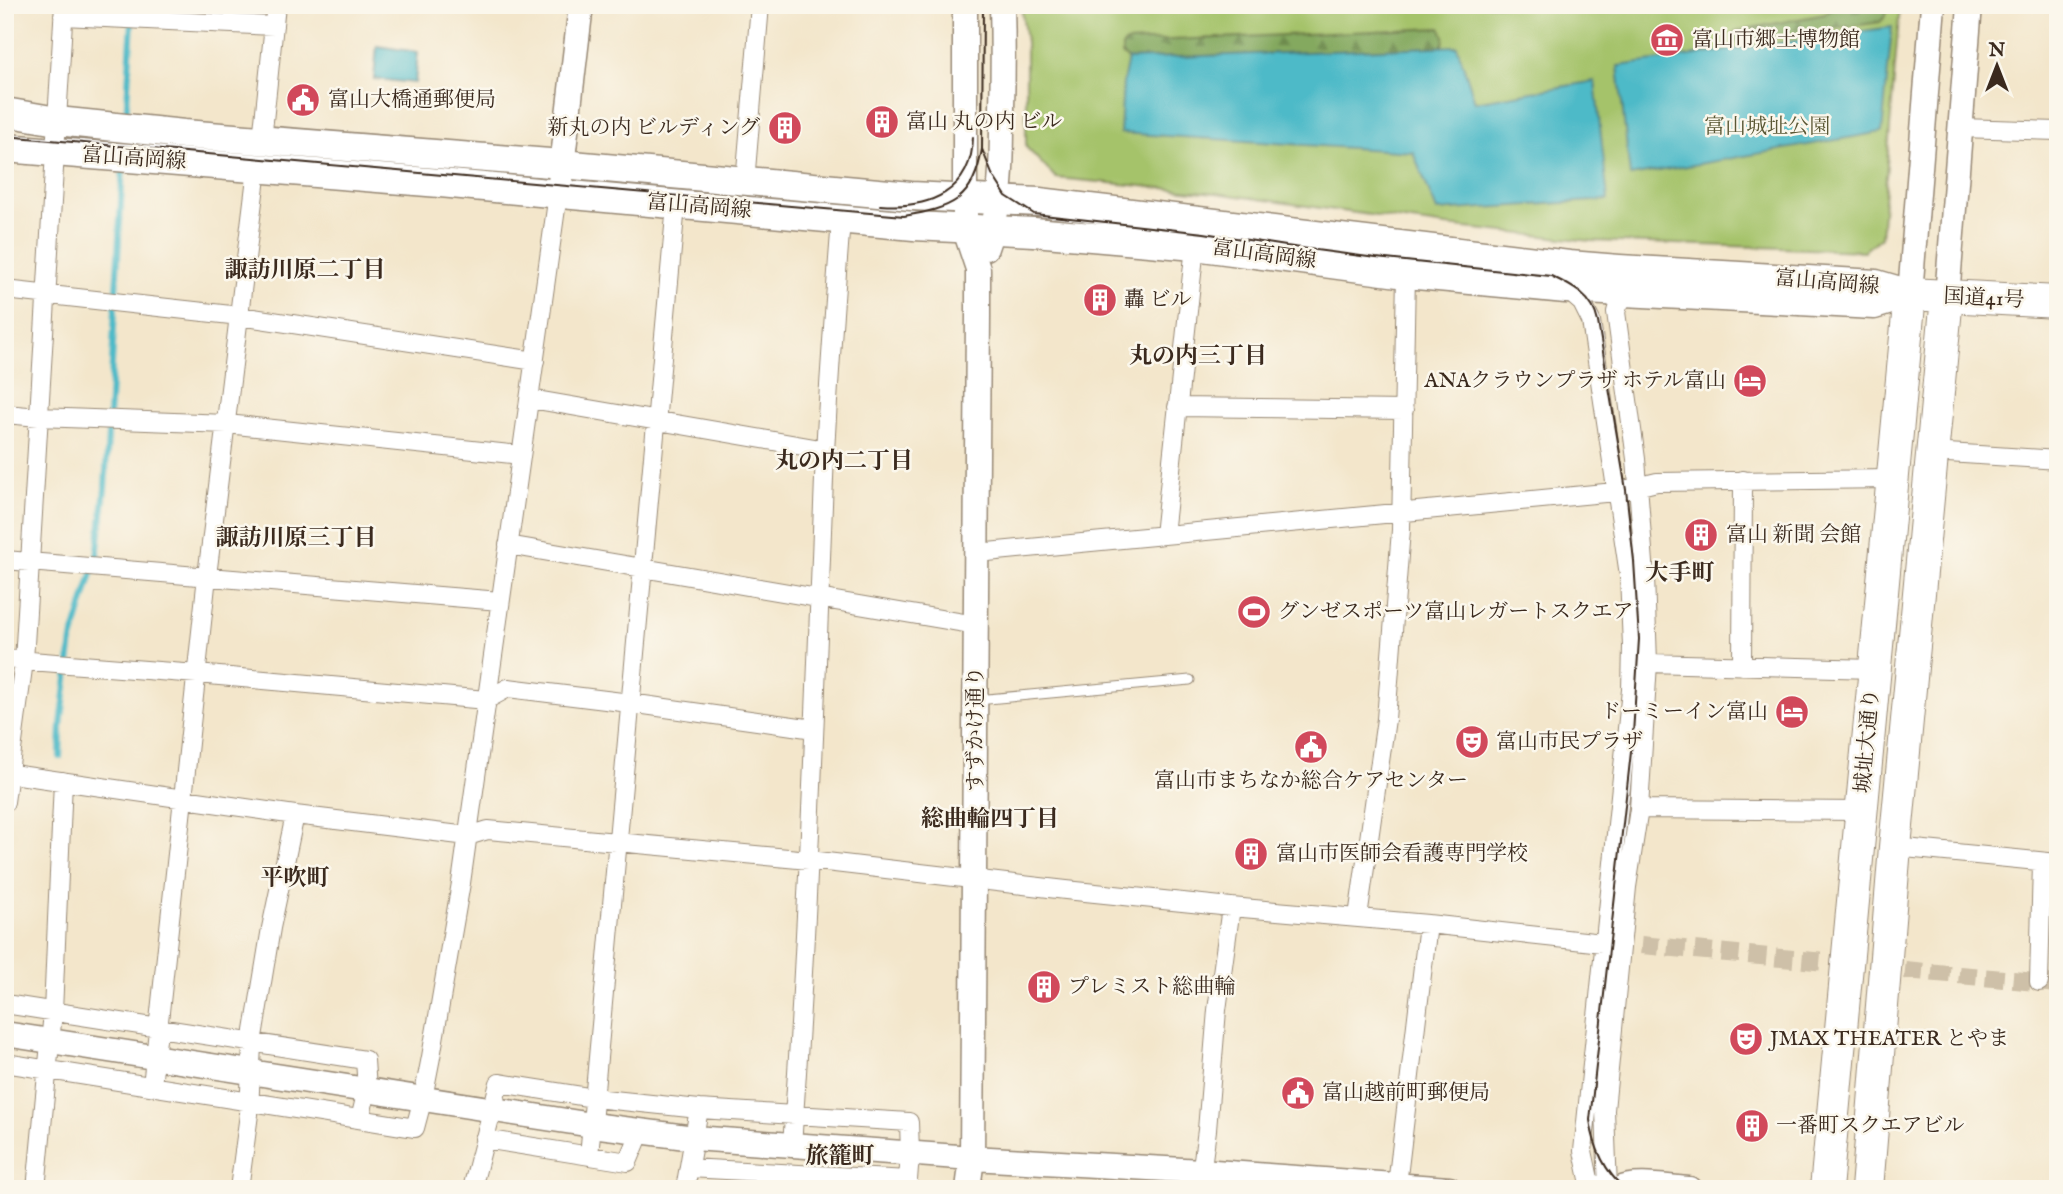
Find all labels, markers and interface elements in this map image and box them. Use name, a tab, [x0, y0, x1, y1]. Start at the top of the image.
museum icon: 富山市郷土博物館	[1648, 21, 1686, 59]
place label: 富山市郷土博物館	[1692, 27, 1860, 54]
north arrow	[1962, 32, 2032, 102]
text: N	[1988, 39, 2006, 63]
public building icon: 富山大橋通郵便局	[284, 81, 322, 119]
place label: 富山大橋通郵便局	[328, 87, 496, 114]
building icon: 富山 丸の内 ビル	[863, 103, 901, 141]
building icon: 新丸の内 ビルディング	[766, 109, 804, 147]
place label: 富山 丸の内 ビル	[906, 109, 1062, 136]
park label: 富山城址公園	[1704, 114, 1830, 141]
place label: 新丸の内 ビルディング	[548, 115, 760, 142]
street label: 富山高岡線	[81, 142, 187, 176]
street label: 富山高岡線	[646, 189, 752, 225]
street label: 富山高岡線	[1210, 234, 1318, 276]
district label: 諏訪川原二丁目	[225, 256, 386, 285]
street label: 富山高岡線	[1774, 265, 1880, 301]
building icon: 轟 ビル	[1081, 281, 1119, 319]
street label: 国道41号	[1943, 283, 2025, 315]
place label: 轟 ビル	[1124, 287, 1192, 314]
district label: 丸の内三丁目	[1129, 342, 1267, 371]
hotel icon: ANAクラウンプラザ ホテル富山	[1731, 362, 1769, 400]
place label: ANAクラウンプラザ ホテル富山	[1423, 368, 1726, 395]
district label: 丸の内二丁目	[775, 447, 913, 476]
building icon: 富山 新聞 会館	[1682, 516, 1720, 554]
place label: 富山 新聞 会館	[1726, 522, 1861, 549]
district label: 諏訪川原三丁目	[216, 524, 377, 553]
district label: 大手町	[1646, 559, 1715, 588]
sports icon: グンゼスポーツ富山レガートスクエア	[1235, 593, 1273, 631]
place label: グンゼスポーツ富山レガートスクエア	[1278, 599, 1634, 626]
street label: すずかけ通り	[963, 666, 990, 792]
street label: 城址大通り	[1850, 688, 1886, 794]
hotel icon: ドーミーイン富山	[1773, 693, 1811, 731]
place label: ドーミーイン富山	[1600, 699, 1768, 726]
theatre icon: 富山市民プラザ	[1453, 723, 1491, 761]
public building icon: 富山市まちなか総合ケアセンター	[1292, 728, 1330, 766]
place label: 富山市民プラザ	[1496, 729, 1643, 756]
place label: 富山市まちなか総合ケアセンター	[1154, 768, 1468, 795]
district label: 総曲輪四丁目	[921, 805, 1059, 834]
building icon: 富山市医師会看護専門学校	[1232, 835, 1270, 873]
place label: 富山市医師会看護専門学校	[1276, 841, 1528, 868]
district label: 平吹町	[261, 864, 330, 893]
building icon: プレミスト総曲輪	[1025, 968, 1063, 1006]
place label: プレミスト総曲輪	[1068, 974, 1235, 1001]
theatre icon: JMAX THEATER とやま	[1727, 1020, 1765, 1058]
place label: JMAX THEATER とやま	[1768, 1026, 2009, 1053]
public building icon: 富山越前町郵便局	[1279, 1074, 1317, 1112]
place label: 富山越前町郵便局	[1322, 1080, 1490, 1107]
building icon: 一番町スクエアビル	[1733, 1107, 1771, 1145]
place label: 一番町スクエアビル	[1776, 1113, 1965, 1140]
district label: 旅籠町	[806, 1142, 875, 1171]

